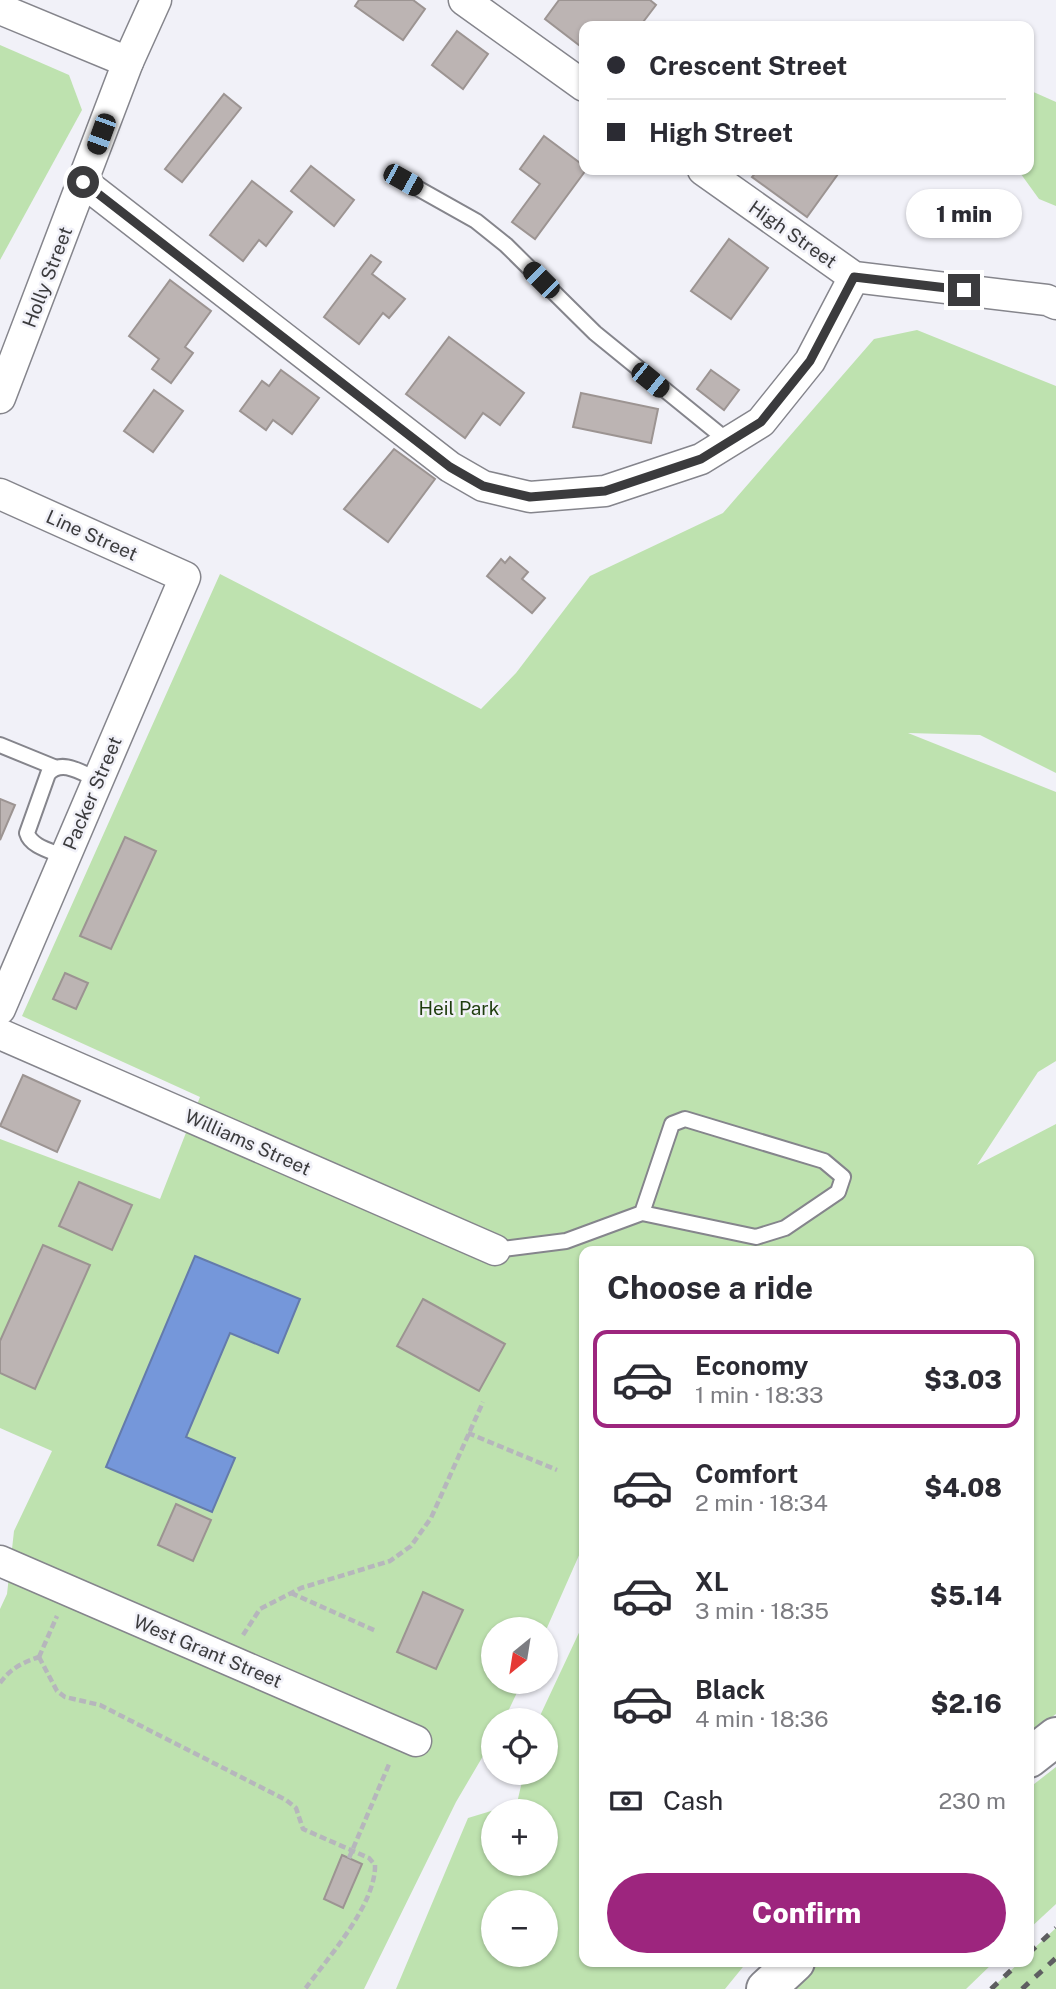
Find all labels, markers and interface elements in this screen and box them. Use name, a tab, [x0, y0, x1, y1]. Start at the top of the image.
text: Crescent Street	[649, 50, 847, 81]
car	[84, 111, 119, 157]
text: High Street	[649, 117, 793, 148]
car	[380, 161, 427, 199]
route start	[67, 166, 99, 198]
callout: 1 min	[906, 188, 1022, 238]
street label: High Street	[745, 196, 841, 272]
text: 1 min	[936, 200, 992, 227]
street label: Holly Street	[18, 223, 76, 331]
car	[519, 258, 564, 302]
route end	[948, 274, 980, 306]
car	[628, 359, 673, 401]
street label: Line Street	[43, 505, 141, 565]
street label: Packer Street	[58, 733, 126, 853]
park label: Heil Park	[419, 997, 500, 1019]
street label: Williams Street	[182, 1104, 314, 1180]
text: Choose a ride	[607, 1269, 813, 1306]
icon: car	[611, 1348, 674, 1411]
text: Economy	[695, 1350, 808, 1381]
text: $3.03	[924, 1364, 1002, 1395]
text: 1 min · 18:33	[695, 1381, 824, 1408]
icon: car	[611, 1456, 674, 1519]
text: Comfort	[695, 1458, 798, 1489]
text: $4.08	[924, 1472, 1002, 1503]
text: 2 min · 18:34	[695, 1489, 828, 1516]
icon: car	[611, 1564, 674, 1627]
text: XL	[695, 1566, 729, 1597]
text: $5.14	[930, 1580, 1002, 1611]
text: 3 min · 18:35	[695, 1597, 829, 1624]
street label: West Grant Street	[131, 1610, 285, 1692]
north arrow	[481, 1617, 558, 1694]
map controls	[481, 1617, 558, 1967]
icon: car	[611, 1672, 674, 1735]
text: Black	[695, 1674, 765, 1705]
text: $2.16	[931, 1688, 1002, 1719]
text: 4 min · 18:36	[695, 1705, 828, 1732]
button: locate	[481, 1708, 558, 1785]
icon: cash	[607, 1782, 645, 1820]
text: Cash	[663, 1785, 723, 1816]
text: 230 m	[938, 1787, 1006, 1814]
button: +	[481, 1799, 558, 1876]
button: Confirm	[607, 1873, 1006, 1953]
button: −	[481, 1890, 558, 1967]

